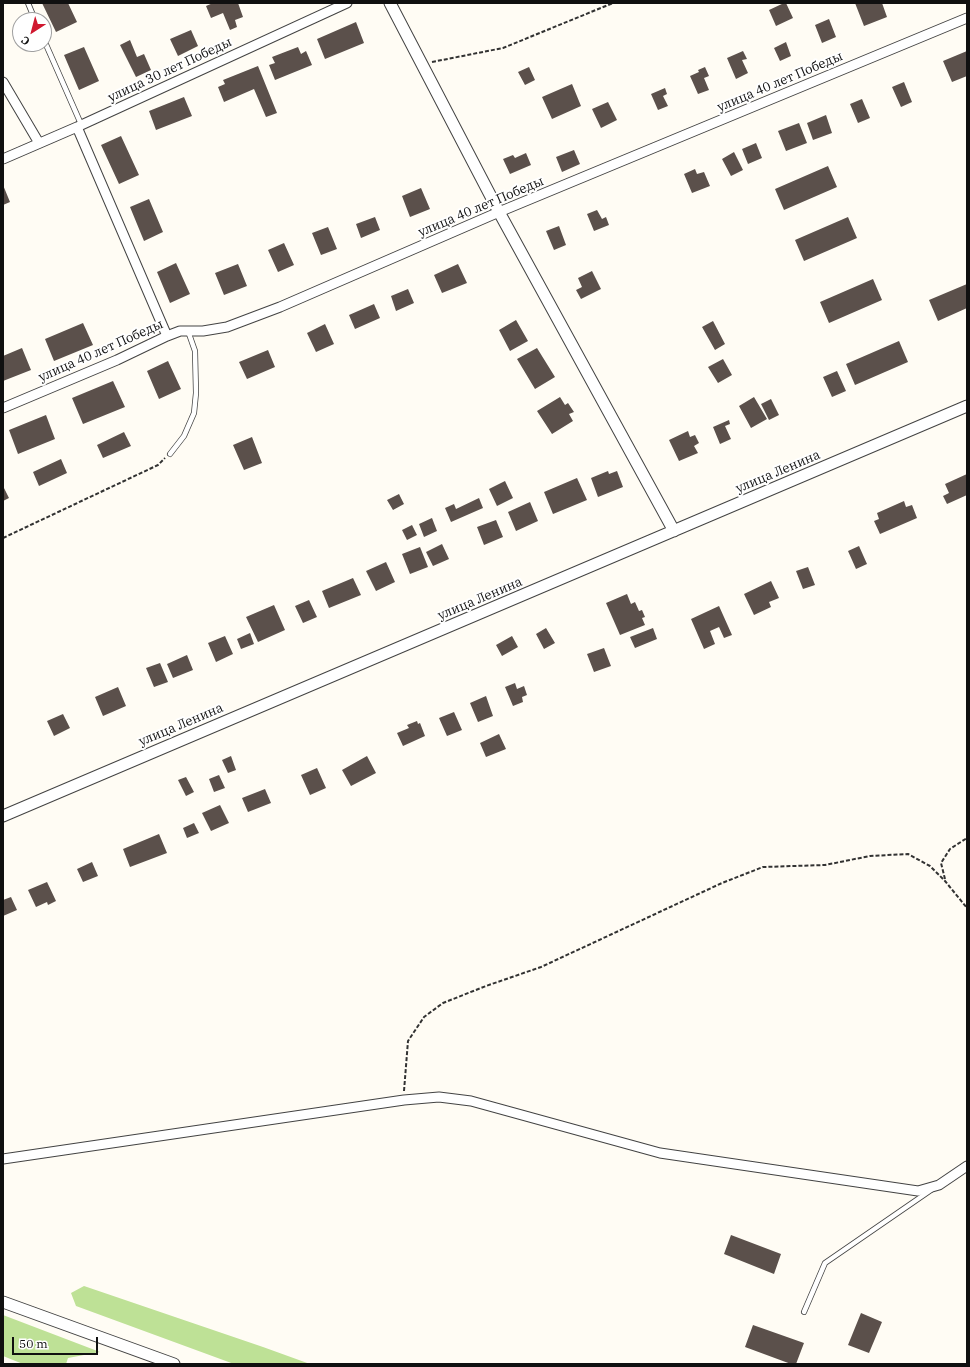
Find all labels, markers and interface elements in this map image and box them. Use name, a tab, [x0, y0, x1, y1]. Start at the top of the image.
north arrow	[12, 12, 52, 52]
text: С	[18, 33, 33, 49]
street label: улица 30 лет Победы	[106, 34, 234, 106]
street label: улица 40 лет Победы	[715, 48, 845, 116]
street label: улица 40 лет Победы	[416, 173, 546, 241]
street label: улица 40 лет Победы	[36, 316, 166, 386]
street label: улица Ленина	[733, 447, 823, 497]
street label: улица Ленина	[435, 574, 525, 624]
street label: улица Ленина	[136, 700, 226, 750]
scale bar	[14, 1329, 100, 1355]
text: 50 m	[19, 1336, 48, 1351]

